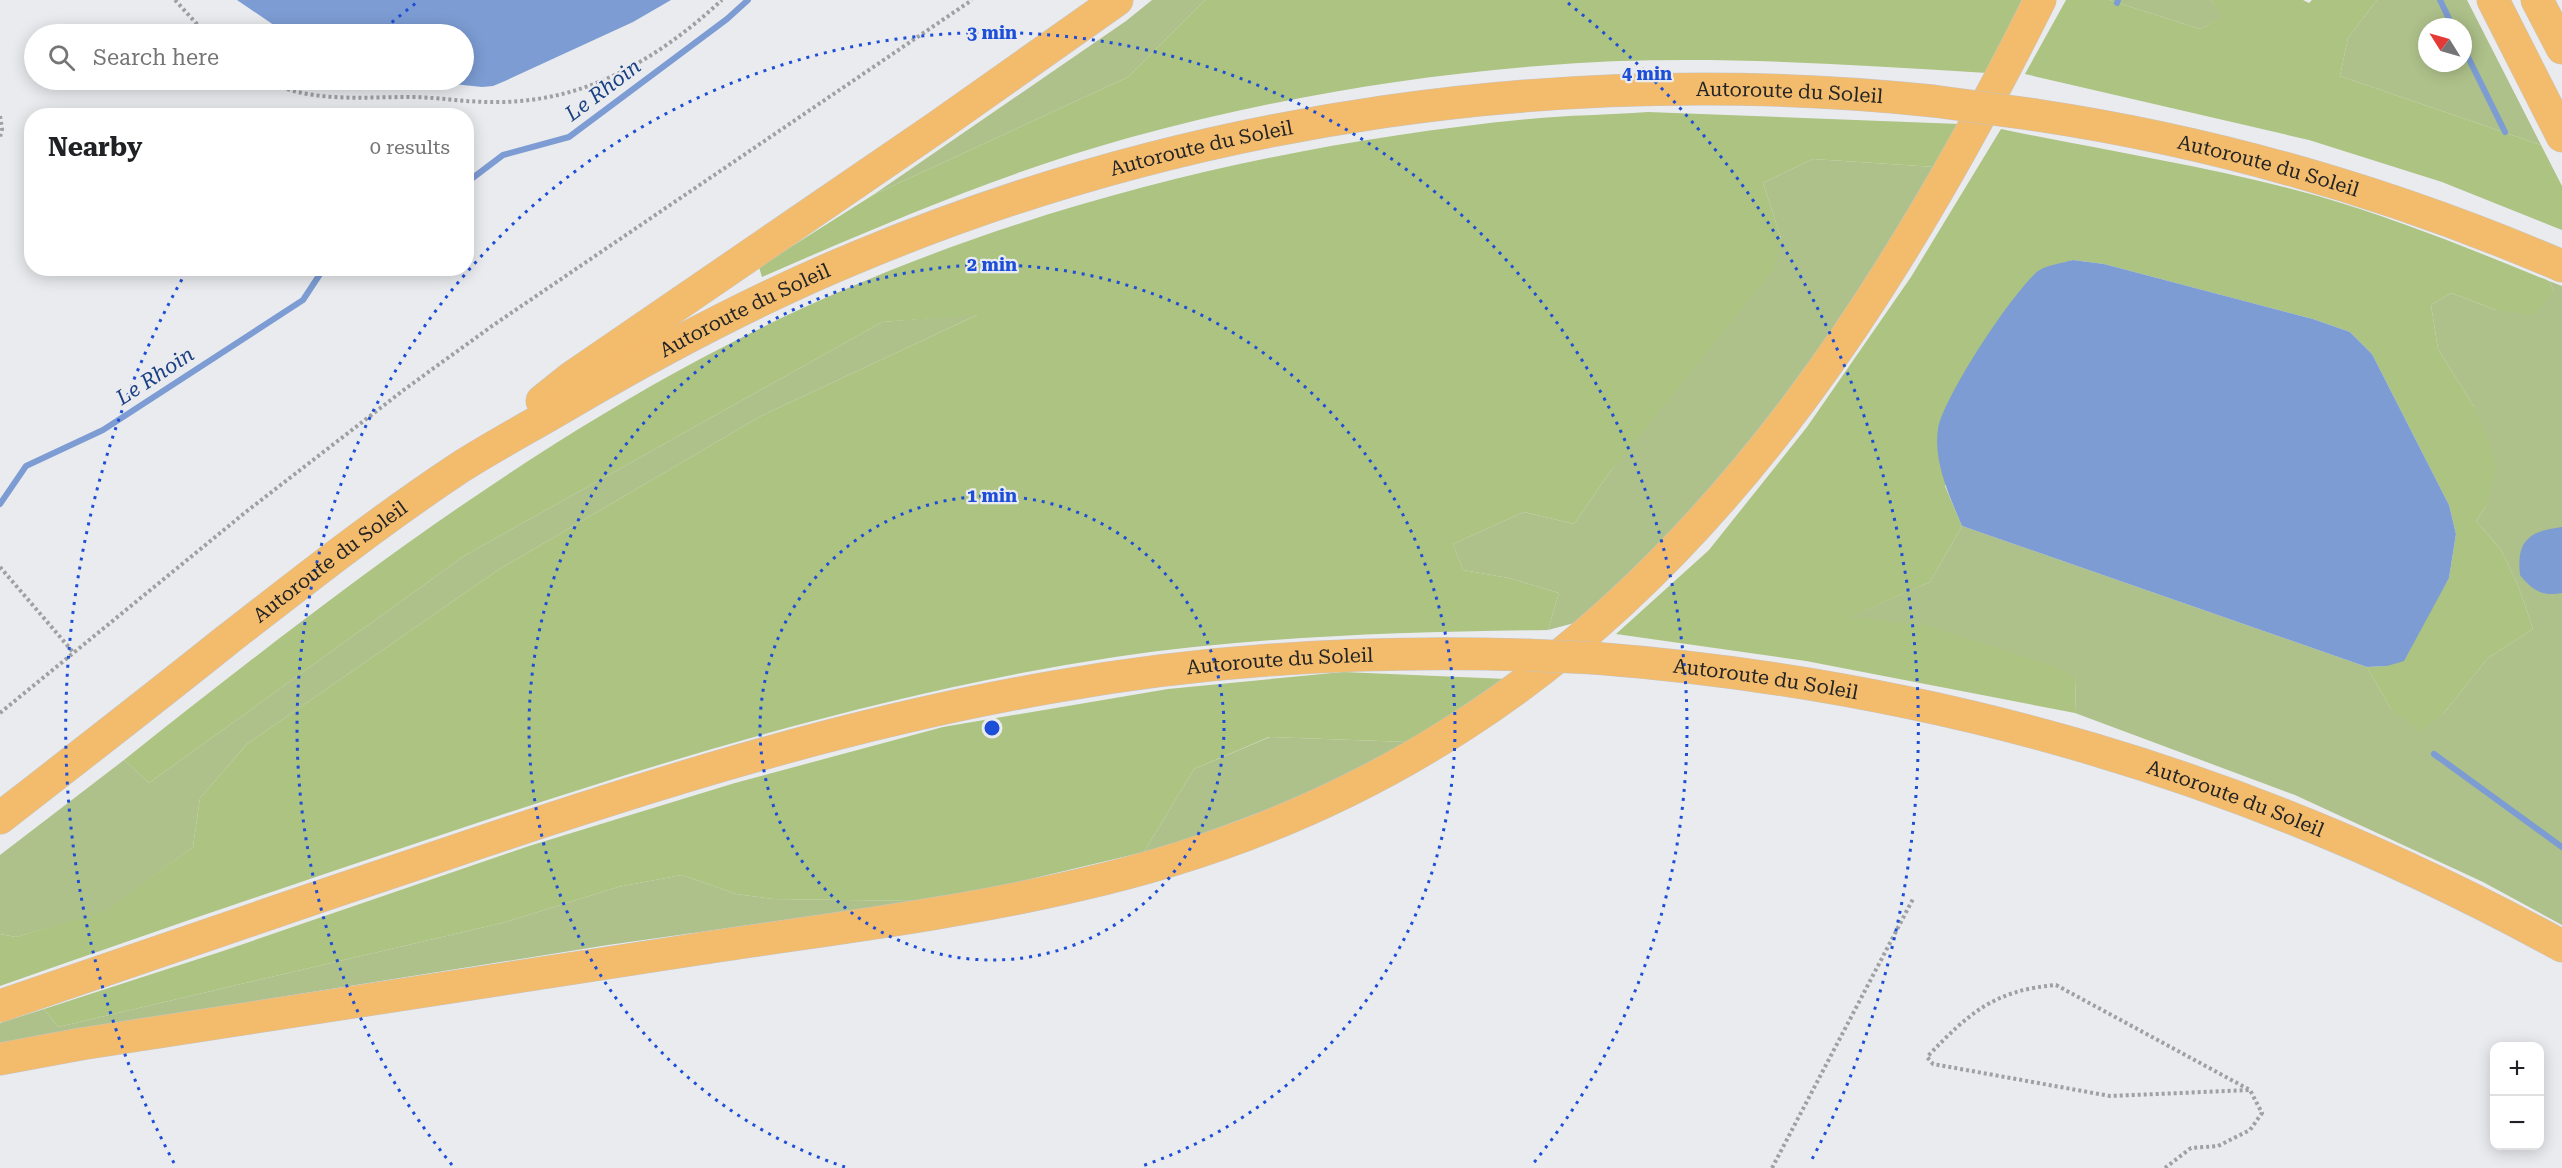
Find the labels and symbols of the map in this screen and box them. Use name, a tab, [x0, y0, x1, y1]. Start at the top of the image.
north arrow	[2418, 18, 2472, 72]
text: 3 min	[967, 22, 1017, 43]
water label: Le Rhoin	[560, 54, 645, 127]
text: 4 min	[1622, 63, 1672, 84]
street label: Autoroute du Soleil	[1696, 77, 1884, 108]
street label: Autoroute du Soleil	[1107, 115, 1295, 181]
street label: Autoroute du Soleil	[2175, 130, 2362, 202]
text: 2 min	[967, 254, 1017, 275]
street label: Autoroute du Soleil	[655, 258, 834, 362]
water label: Le Rhoin	[111, 342, 198, 411]
text: 1 min	[967, 485, 1017, 506]
street label: Autoroute du Soleil	[248, 496, 412, 627]
street label: Autoroute du Soleil	[1185, 643, 1374, 680]
street label: Autoroute du Soleil	[1672, 654, 1860, 704]
centre of rings	[982, 718, 1002, 738]
street label: Autoroute du Soleil	[2144, 755, 2328, 842]

